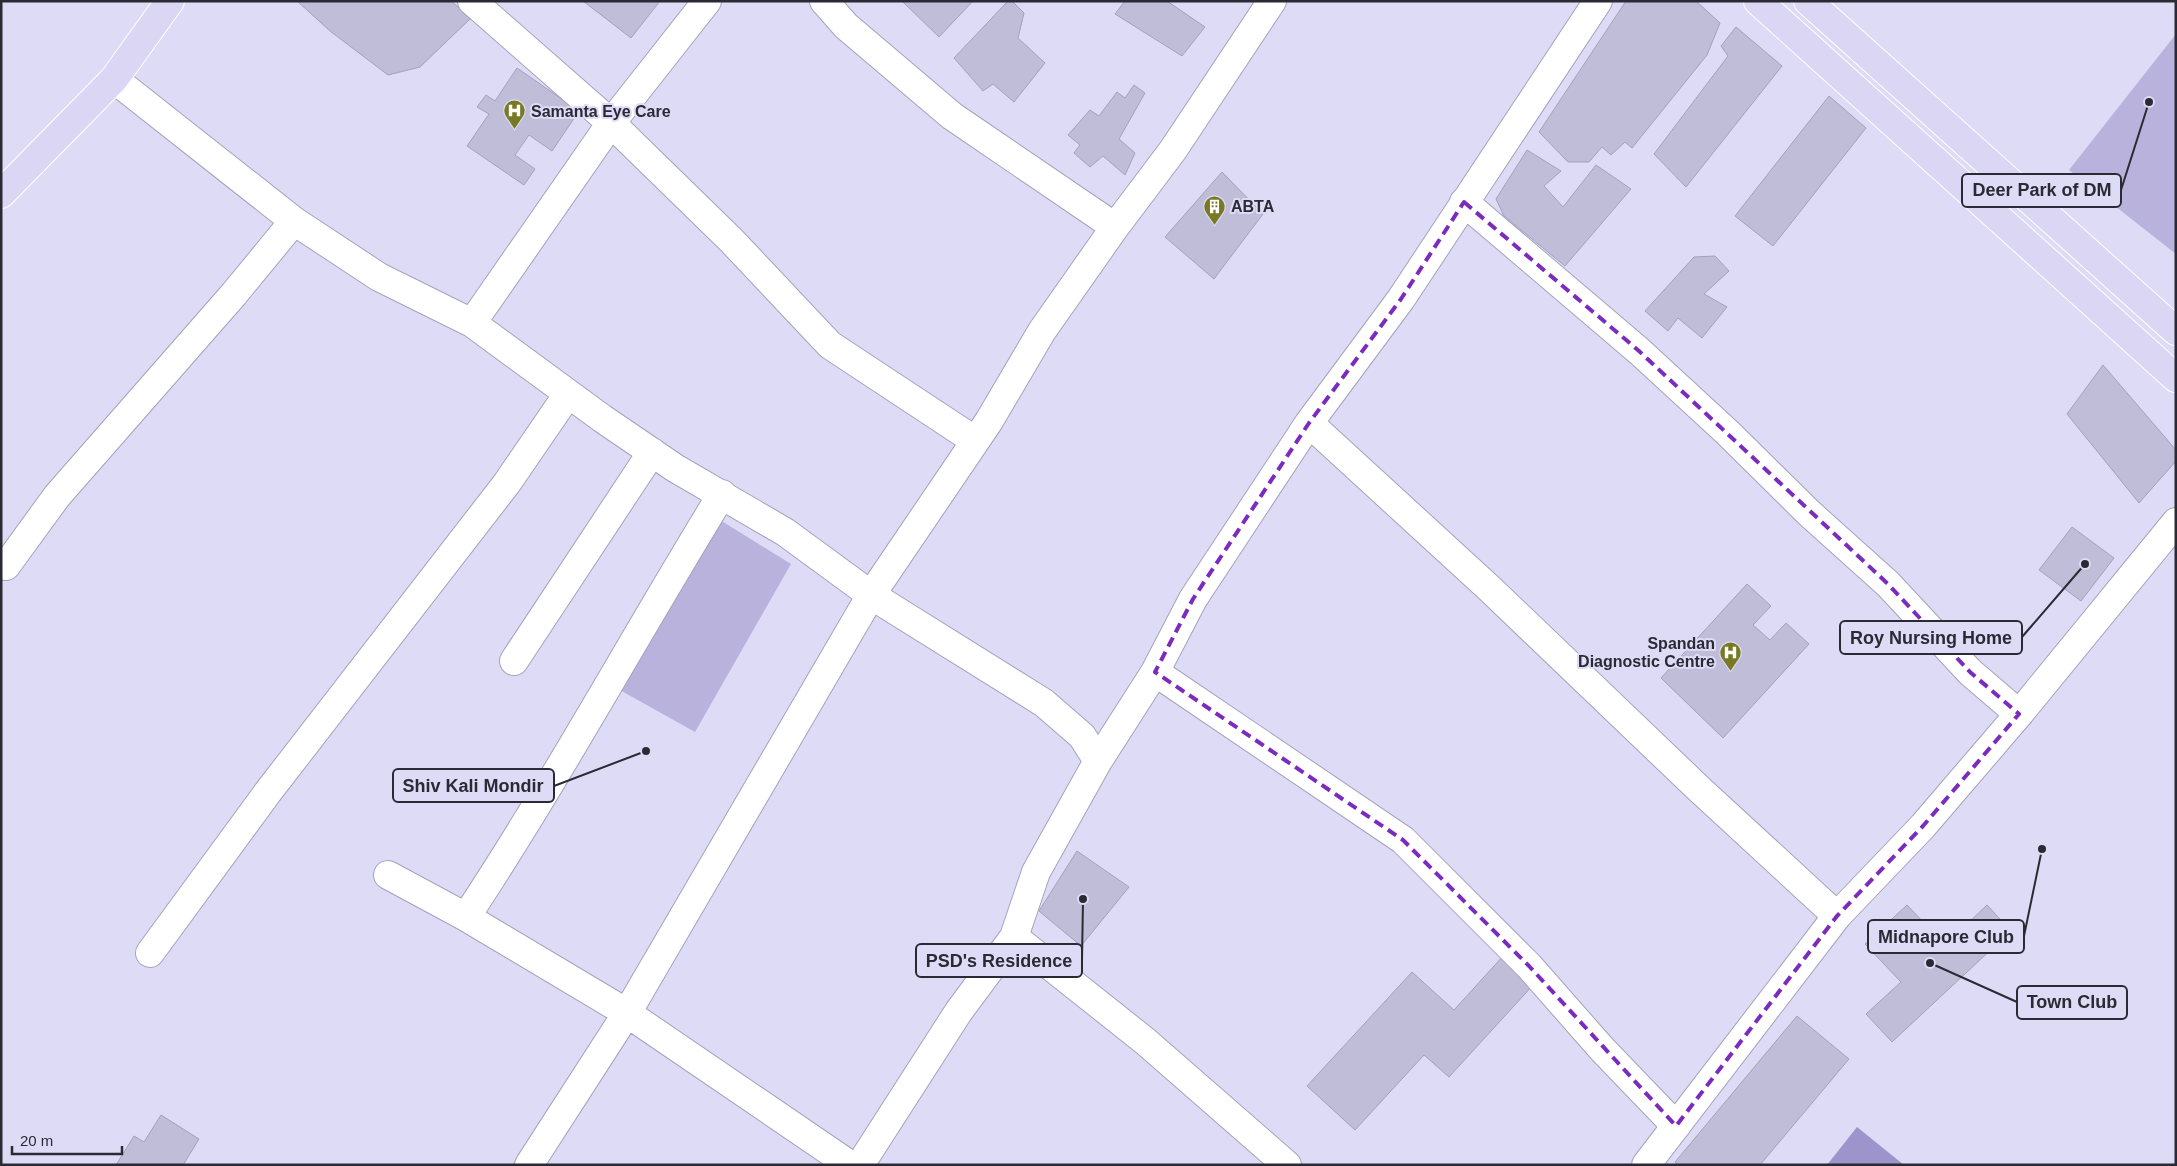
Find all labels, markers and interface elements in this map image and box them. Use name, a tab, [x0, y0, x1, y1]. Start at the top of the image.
hospital icon: Samanta Eye Care	[503, 99, 527, 130]
place label: Samanta Eye Care	[531, 103, 671, 120]
callout: Deer Park of DM	[1962, 174, 2121, 207]
text: Deer Park of DM	[1972, 180, 2112, 200]
building icon: ABTA	[1203, 194, 1227, 225]
place label: ABTA	[1231, 198, 1275, 215]
callout: Roy Nursing Home	[1840, 621, 2022, 654]
text: Roy Nursing Home	[1850, 628, 2012, 648]
place label: Spandan Diagnostic Centre	[1578, 635, 1715, 670]
hospital icon: Spandan Diagnostic Centre	[1719, 640, 1743, 671]
callout: Shiv Kali Mondir	[393, 769, 554, 802]
text: Shiv Kali Mondir	[402, 776, 544, 796]
callout: Midnapore Club	[1868, 920, 2024, 953]
text: Midnapore Club	[1878, 927, 2014, 947]
callout: PSD's Residence	[916, 944, 1082, 977]
text: PSD's Residence	[926, 951, 1072, 971]
callout: Town Club	[2017, 986, 2127, 1019]
text: Town Club	[2027, 992, 2117, 1012]
scale bar	[12, 1124, 122, 1156]
text: 20 m	[20, 1132, 53, 1149]

